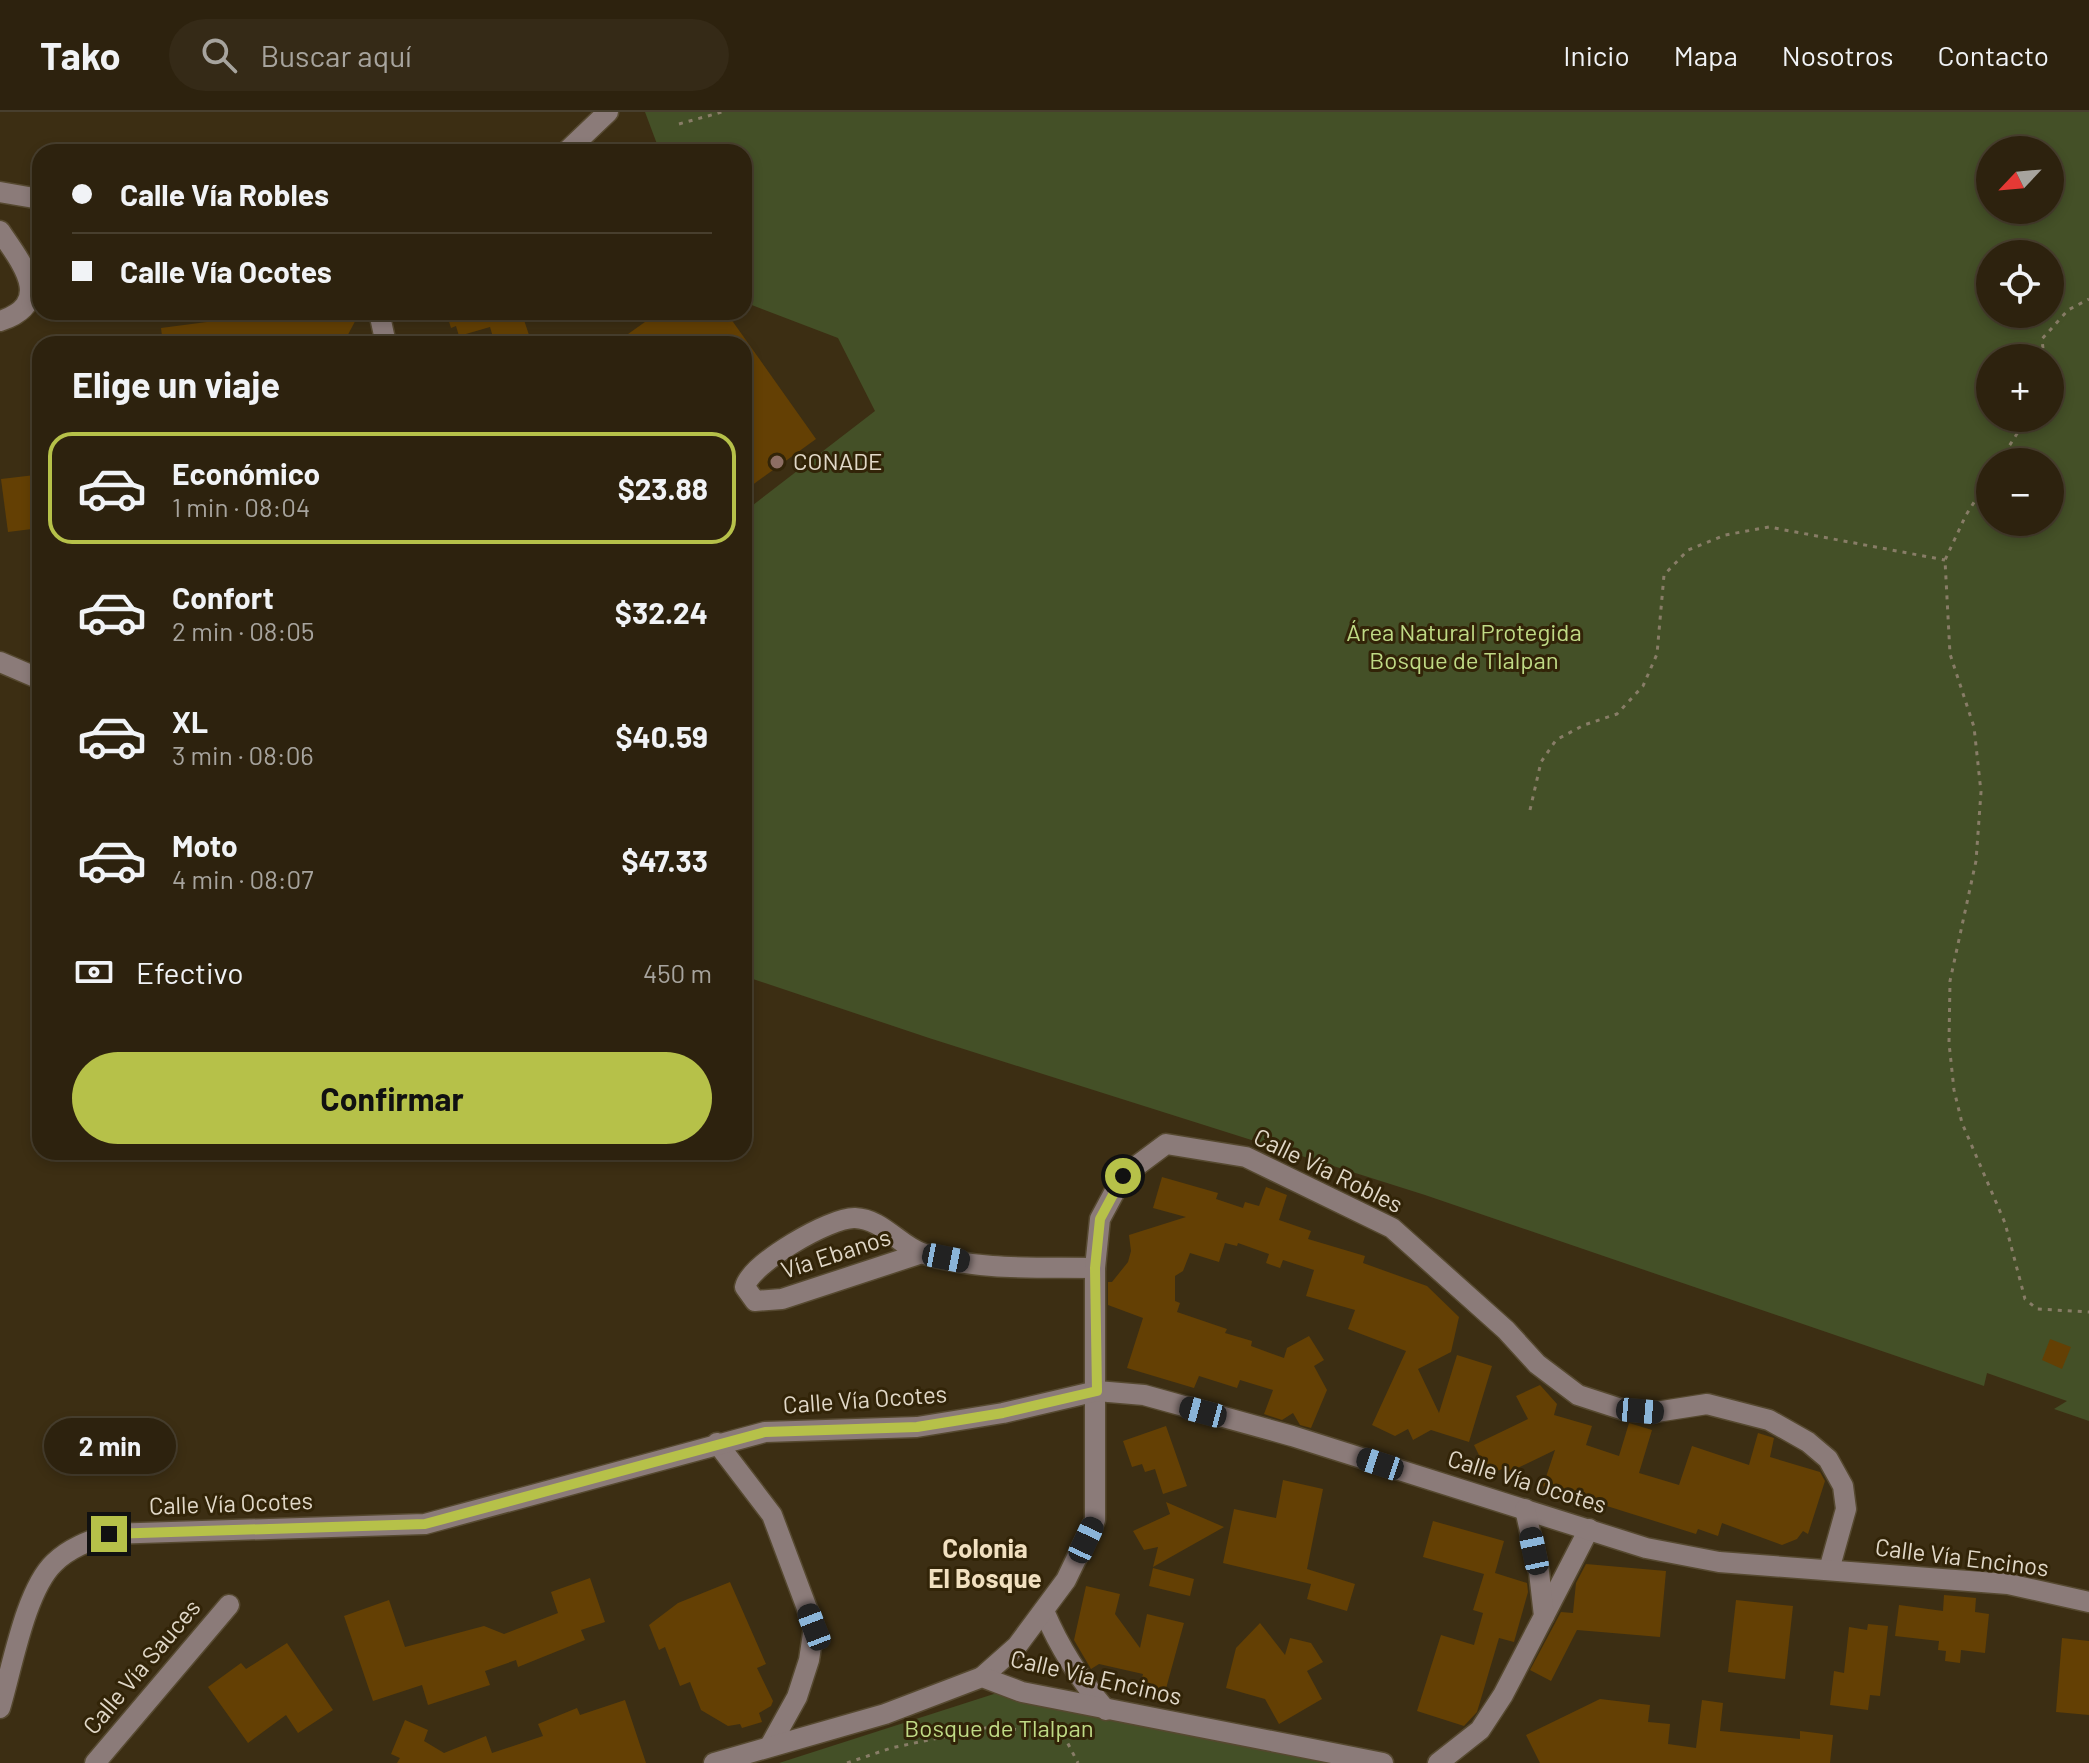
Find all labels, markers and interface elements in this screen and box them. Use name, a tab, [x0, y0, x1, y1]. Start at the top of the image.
search box	[169, 19, 729, 91]
text: Tako	[40, 32, 121, 78]
icon: search	[197, 33, 241, 77]
text: Buscar aquí	[261, 37, 412, 73]
text: Inicio	[1563, 38, 1630, 72]
text: Mapa	[1674, 38, 1738, 72]
text: Nosotros	[1782, 38, 1894, 72]
text: Contacto	[1938, 38, 2049, 72]
north arrow	[1976, 136, 2064, 224]
map controls	[1976, 136, 2064, 536]
text: Calle Vía Robles	[120, 176, 329, 212]
button: locate	[1976, 240, 2064, 328]
text: Calle Vía Ocotes	[120, 253, 332, 289]
button: +	[1976, 344, 2064, 432]
text: Elige un viaje	[72, 362, 280, 405]
place label: CONADE	[793, 446, 883, 475]
button: −	[1976, 448, 2064, 536]
icon: car	[76, 452, 148, 524]
marker: CONADE	[768, 453, 786, 471]
text: Económico	[172, 455, 320, 491]
text: $23.88	[618, 470, 708, 506]
text: 1 min · 08:04	[172, 491, 310, 522]
icon: car	[76, 576, 148, 648]
text: Confort	[172, 579, 274, 615]
text: $32.24	[615, 594, 708, 630]
text: 2 min · 08:05	[172, 615, 314, 646]
park label: Área Natural Protegida Bosque de Tlalpan	[1346, 617, 1582, 674]
icon: car	[76, 700, 148, 772]
text: XL	[172, 703, 208, 739]
text: $40.59	[615, 718, 708, 754]
text: 3 min · 08:06	[172, 739, 314, 770]
icon: car	[76, 824, 148, 896]
text: Moto	[172, 827, 238, 863]
text: $47.33	[621, 842, 708, 878]
text: 4 min · 08:07	[172, 863, 314, 894]
icon: cash	[72, 950, 116, 994]
text: Efectivo	[136, 954, 244, 990]
text: 450 m	[643, 957, 712, 988]
button: Confirmar	[72, 1052, 712, 1144]
street label: Calle Vía Robles	[1249, 1121, 1408, 1218]
route start	[1105, 1158, 1141, 1194]
street label: Vía Ebanos	[777, 1221, 894, 1284]
car	[920, 1242, 972, 1274]
street label: Calle Vía Ocotes	[782, 1378, 948, 1419]
car	[1177, 1394, 1229, 1430]
car	[1615, 1397, 1665, 1425]
callout: 2 min	[43, 1418, 175, 1474]
text: 2 min	[79, 1430, 141, 1461]
street label: Calle Vía Ocotes	[1445, 1443, 1610, 1518]
car	[1353, 1445, 1407, 1483]
street label: Calle Vía Ocotes	[148, 1485, 314, 1520]
car	[1065, 1513, 1107, 1567]
route end	[91, 1516, 127, 1552]
car	[1517, 1525, 1551, 1577]
street label: Calle Vía Encinos	[1874, 1531, 2051, 1582]
district label: Colonia El Bosque	[928, 1532, 1042, 1593]
street label: Calle Vía Sauces	[76, 1593, 206, 1739]
car	[794, 1600, 834, 1654]
street label: Calle Vía Encinos	[1008, 1643, 1185, 1710]
park label: Bosque de Tlalpan	[904, 1713, 1094, 1742]

